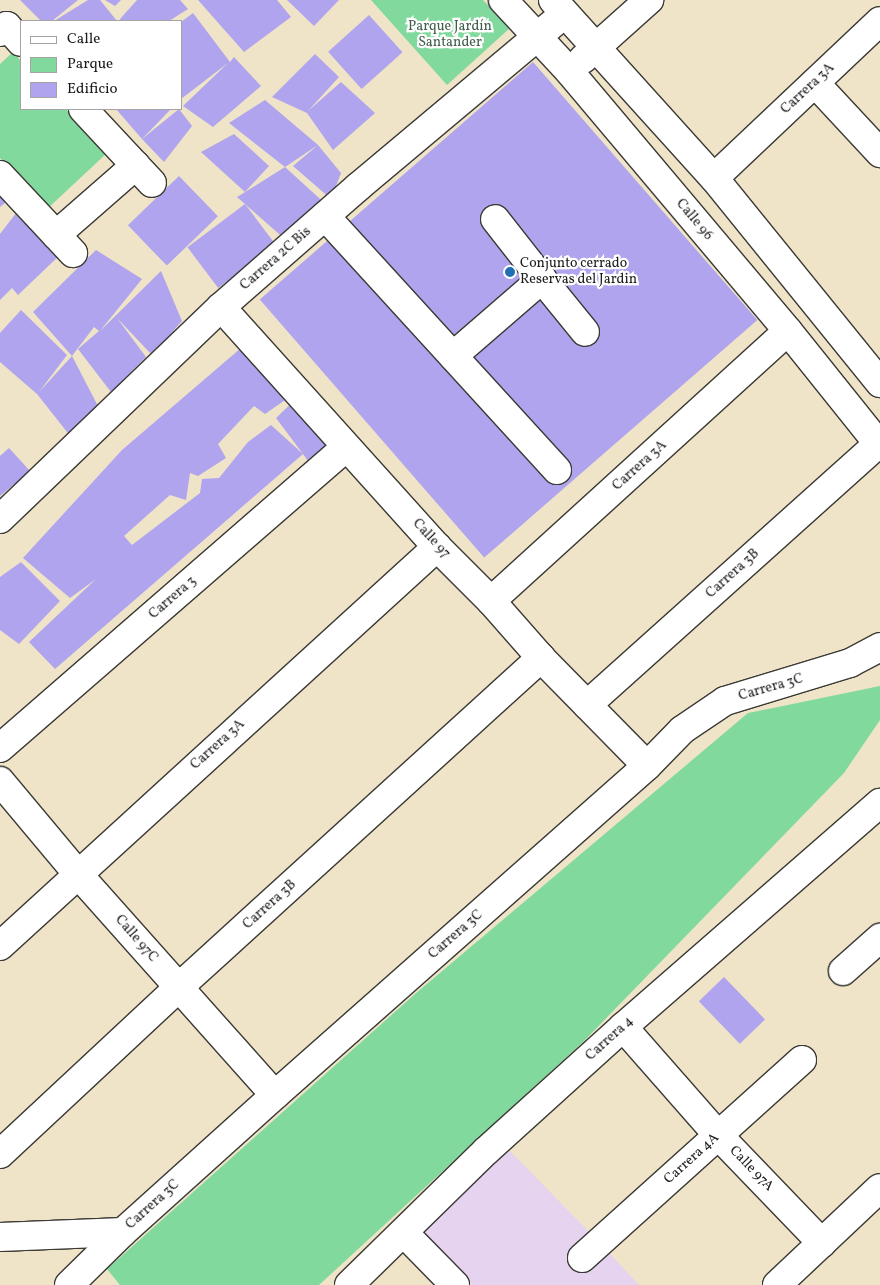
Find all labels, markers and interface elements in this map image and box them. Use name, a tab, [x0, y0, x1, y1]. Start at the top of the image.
park label: Parque Jardín Santander	[408, 19, 492, 52]
legend	[20, 20, 182, 110]
text: Calle	[67, 29, 100, 50]
text: Parque	[67, 54, 113, 75]
street label: Carrera 3A	[778, 60, 838, 118]
text: Edificio	[67, 79, 118, 100]
street label: Calle 96	[672, 196, 716, 244]
street label: Carrera 2C Bis	[237, 224, 315, 294]
place label: Conjunto cerrado Reservas del Jardin	[520, 256, 637, 288]
marker: Conjunto cerrado Reservas del Jardin	[504, 266, 516, 278]
street label: Carrera 3A	[609, 437, 671, 495]
street label: Calle 97	[408, 516, 454, 562]
street label: Carrera 3B	[703, 546, 763, 602]
street label: Carrera 3	[146, 573, 200, 623]
street label: Carrera 3C	[737, 671, 805, 705]
street label: Carrera 3A	[187, 716, 249, 774]
street label: Carrera 3B	[240, 877, 300, 933]
street label: Carrera 3C	[425, 907, 487, 963]
street label: Calle 97C	[111, 912, 161, 966]
street label: Carrera 4	[583, 1013, 637, 1065]
street label: Carrera 4A	[661, 1130, 723, 1188]
street label: Calle 97A	[725, 1143, 777, 1195]
street label: Carrera 3C	[123, 1177, 183, 1233]

